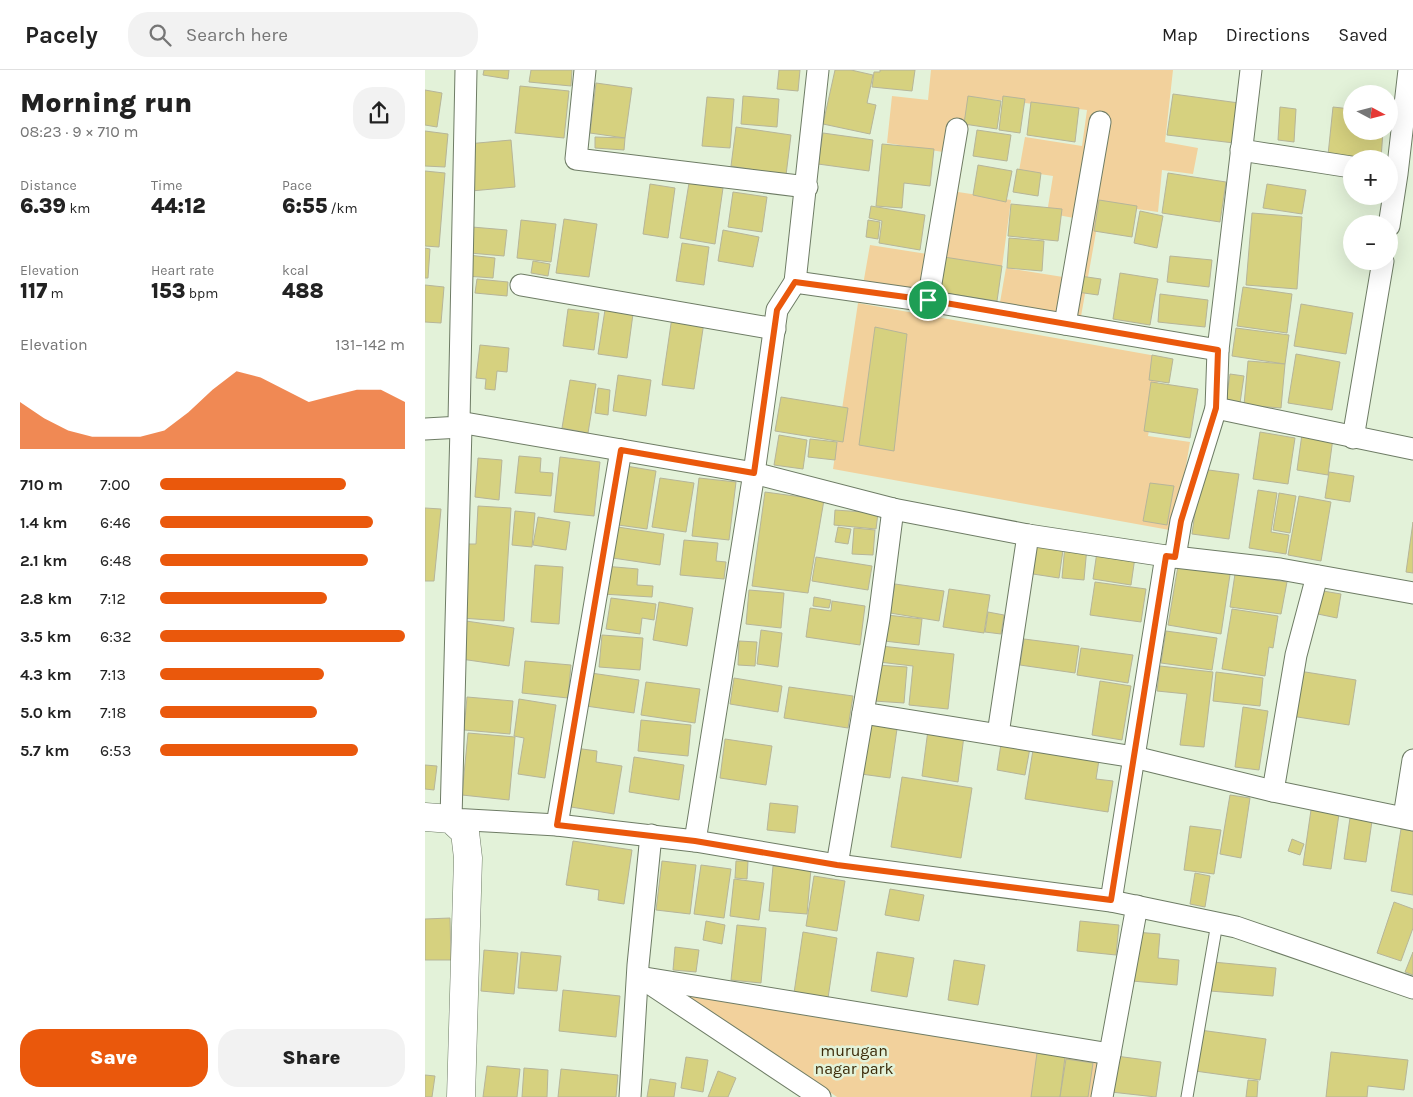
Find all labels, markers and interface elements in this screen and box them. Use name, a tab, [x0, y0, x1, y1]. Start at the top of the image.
search box	[128, 12, 478, 57]
text: Pacely	[25, 21, 98, 49]
icon: search	[146, 21, 174, 49]
text: Search here	[186, 24, 288, 46]
text: Map	[1162, 24, 1198, 46]
text: Directions	[1226, 24, 1310, 46]
text: Saved	[1338, 24, 1388, 46]
north arrow	[1343, 85, 1397, 140]
map controls	[1343, 85, 1398, 270]
text: Morning run	[20, 86, 192, 119]
button: share	[353, 87, 405, 139]
text: 08:23 · 9 × 710 m	[20, 122, 139, 141]
button: +	[1343, 150, 1398, 205]
text: Distance	[20, 177, 77, 194]
text: Time	[151, 177, 182, 194]
text: Pace	[282, 177, 312, 194]
text: 6.39	[20, 194, 66, 218]
text: 44:12	[151, 194, 205, 218]
text: 6:55	[282, 194, 327, 218]
text: km	[66, 200, 90, 217]
text: /km	[327, 200, 358, 217]
button: −	[1343, 215, 1398, 270]
text: Elevation	[20, 262, 79, 279]
text: Heart rate	[151, 262, 214, 279]
text: kcal	[282, 262, 309, 279]
text: 117	[20, 279, 47, 303]
text: 153	[151, 279, 185, 303]
text: 488	[282, 279, 324, 303]
pin	[907, 279, 949, 321]
text: m	[47, 285, 64, 302]
text: bpm	[185, 285, 218, 302]
icon: arrive	[914, 286, 942, 314]
text: Elevation	[20, 335, 88, 354]
text: 131–142 m	[335, 335, 405, 354]
text: 710 m	[20, 475, 63, 494]
text: 7:00	[100, 475, 130, 494]
text: 1.4 km	[20, 513, 67, 532]
text: 6:46	[100, 513, 131, 532]
text: 2.1 km	[20, 551, 68, 570]
text: 6:48	[100, 551, 132, 570]
text: 2.8 km	[20, 589, 72, 608]
text: 7:12	[100, 589, 126, 608]
text: 3.5 km	[20, 627, 71, 646]
text: 6:32	[100, 627, 132, 646]
text: 4.3 km	[20, 665, 72, 684]
text: 7:13	[100, 665, 126, 684]
text: 5.0 km	[20, 703, 72, 722]
text: 7:18	[100, 703, 126, 722]
text: 5.7 km	[20, 741, 69, 760]
text: 6:53	[100, 741, 131, 760]
button: Save	[20, 1029, 208, 1087]
button: Share	[218, 1029, 405, 1087]
park label: murugan nagar park	[815, 1041, 893, 1078]

